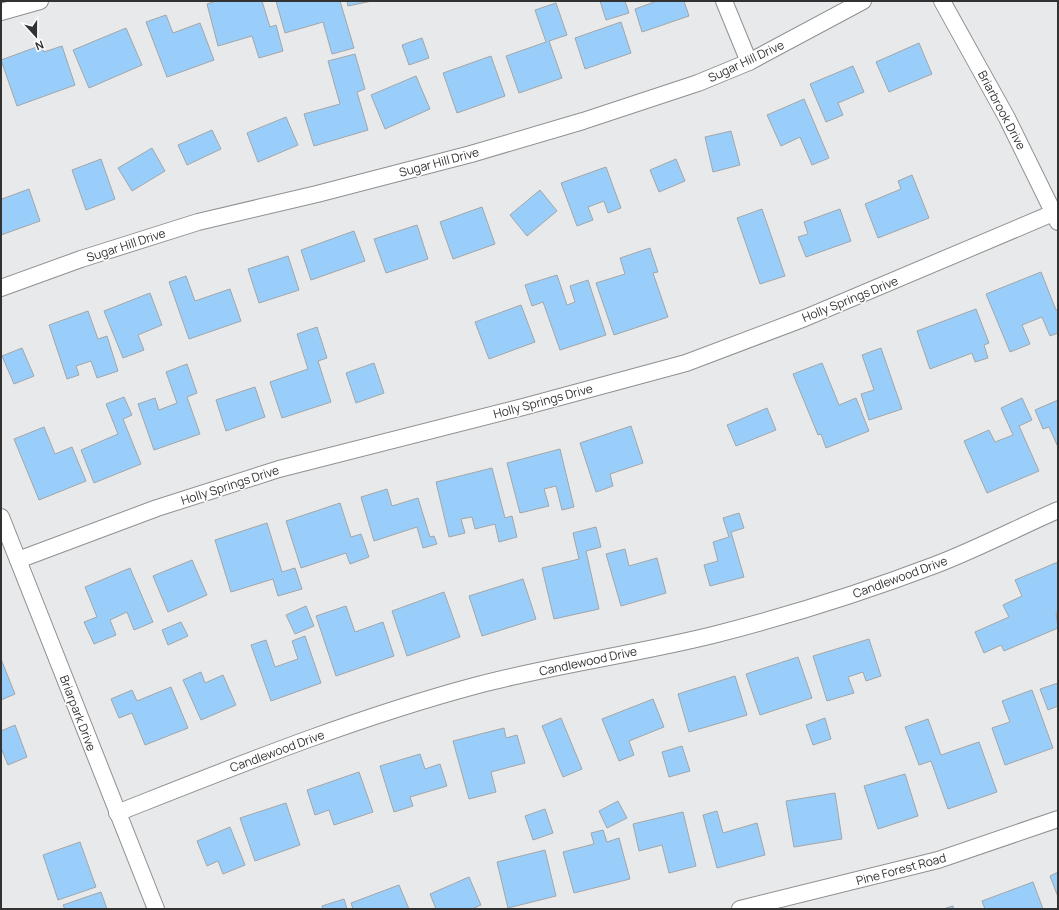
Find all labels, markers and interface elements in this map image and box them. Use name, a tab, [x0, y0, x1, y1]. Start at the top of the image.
north arrow	[16, 16, 56, 56]
street label: Sugar Hill Drive	[705, 36, 787, 86]
text: N	[33, 37, 46, 54]
street label: Briarbrook Drive	[974, 67, 1030, 153]
street label: Sugar Hill Drive	[397, 143, 481, 181]
street label: Sugar Hill Drive	[84, 224, 168, 266]
street label: Holly Springs Drive	[799, 272, 901, 326]
street label: Holly Springs Drive	[491, 380, 595, 422]
street label: Holly Springs Drive	[179, 461, 281, 509]
street label: Candlewood Drive	[850, 552, 950, 602]
street label: Candlewood Drive	[537, 642, 639, 680]
street label: Briarpark Drive	[56, 673, 100, 753]
street label: Candlewood Drive	[227, 726, 327, 776]
street label: Pine Forest Road	[854, 849, 948, 889]

